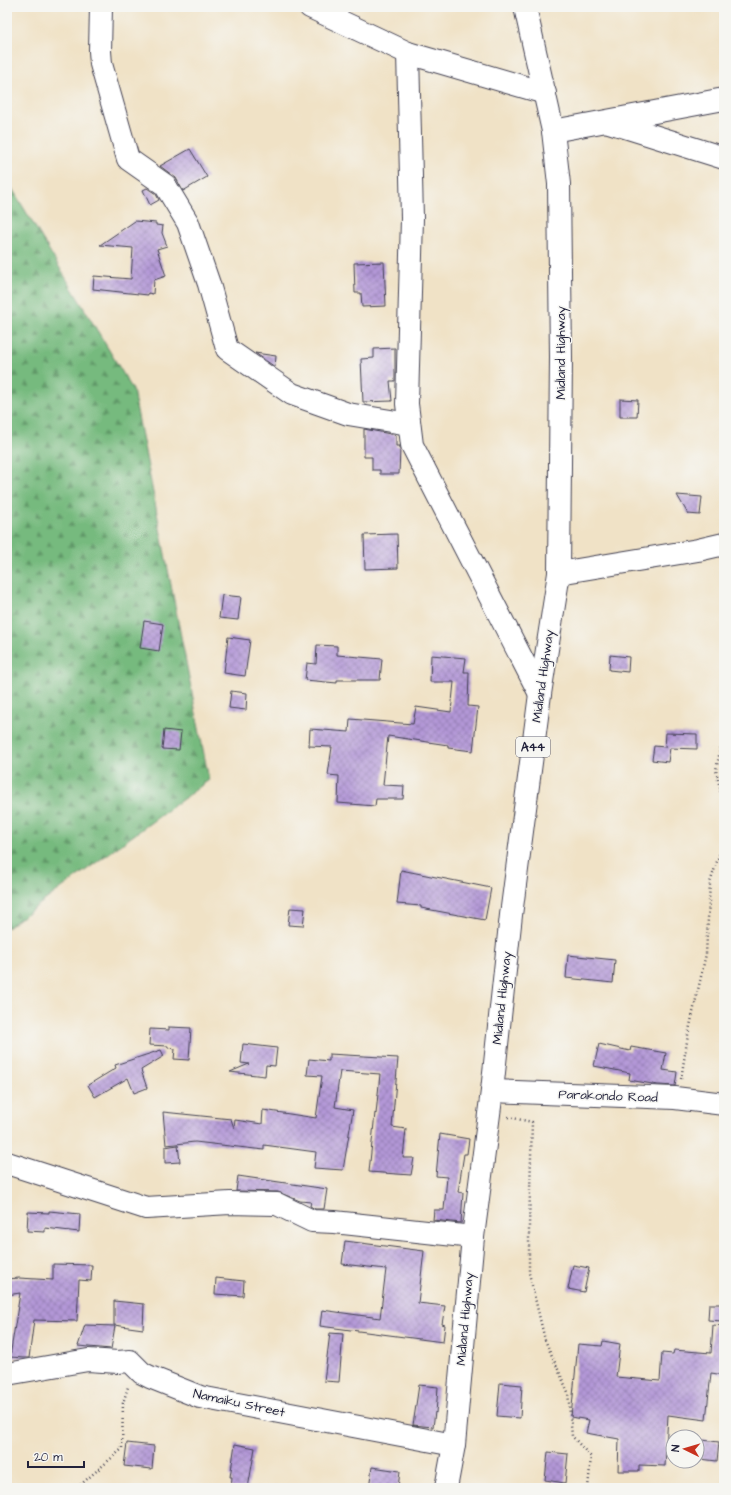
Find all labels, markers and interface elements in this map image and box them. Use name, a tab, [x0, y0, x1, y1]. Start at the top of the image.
street label: Midland Highway	[552, 306, 571, 400]
street label: Midland Highway	[528, 628, 559, 724]
road number: A44	[516, 737, 550, 757]
street label: Midland Highway	[488, 950, 517, 1046]
street label: Parakondo Road	[558, 1085, 658, 1107]
street label: Midland Highway	[452, 1272, 479, 1367]
street label: Namaiku Street	[191, 1384, 287, 1422]
north arrow	[665, 1429, 705, 1469]
scale bar	[28, 1443, 84, 1469]
text: N	[668, 1444, 683, 1452]
text: 20 m	[34, 1449, 63, 1466]

